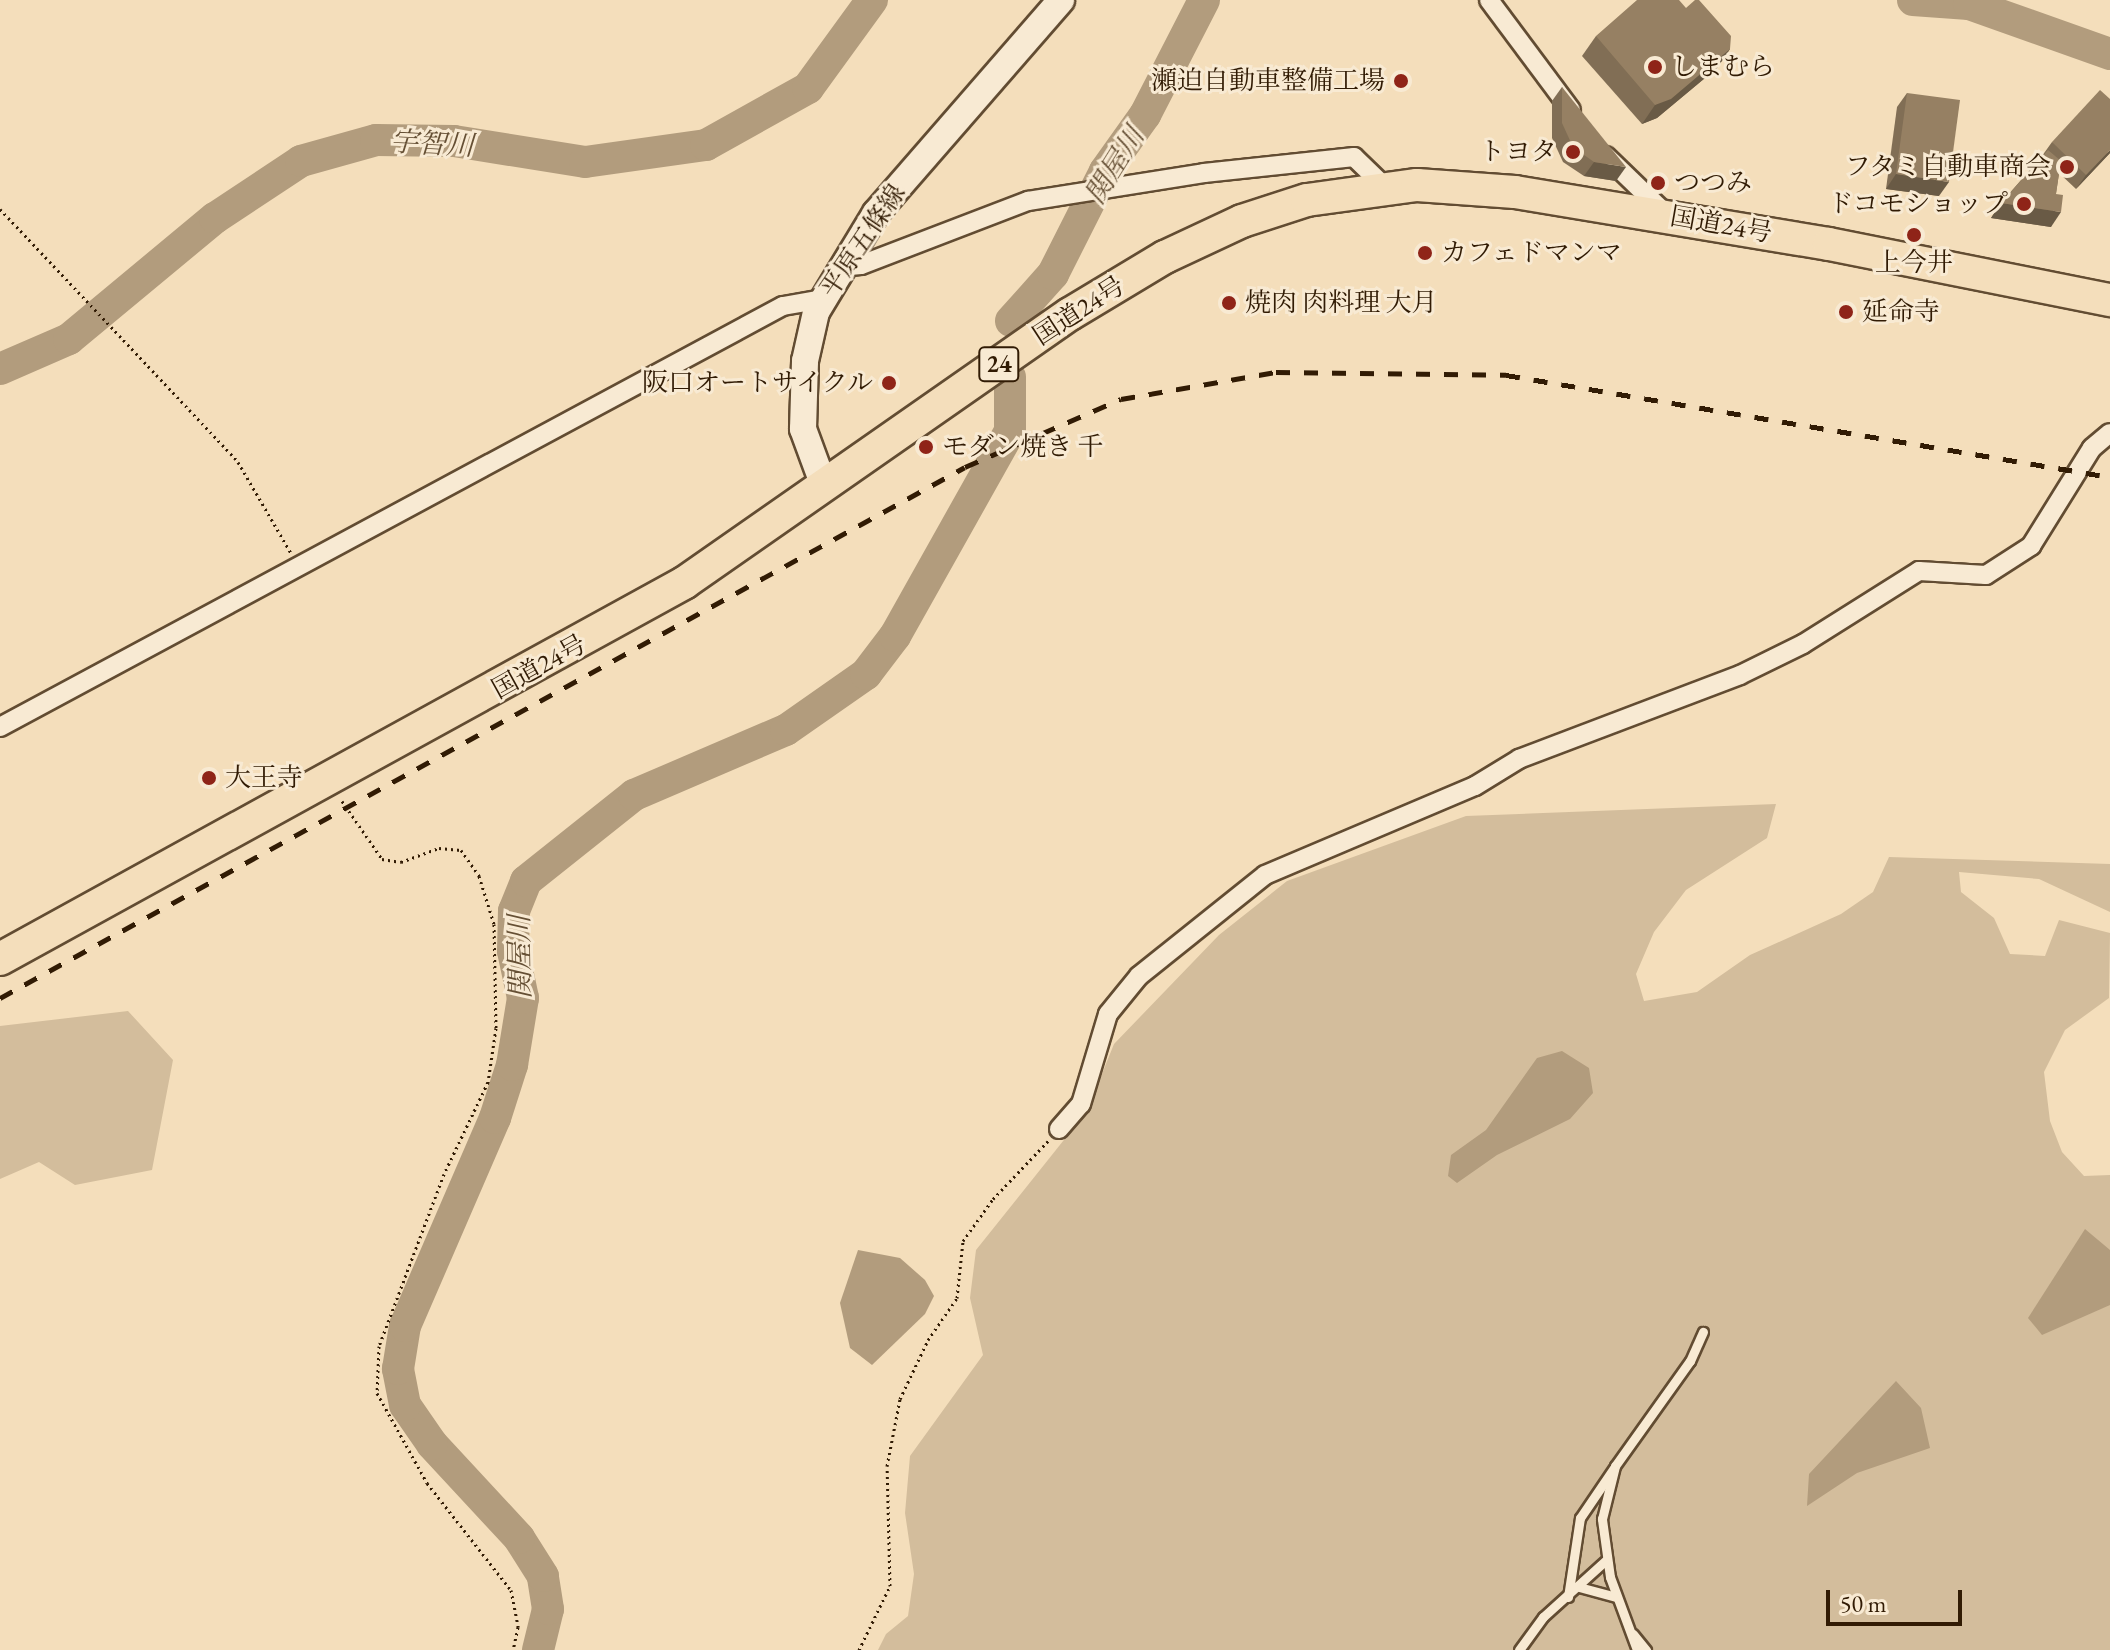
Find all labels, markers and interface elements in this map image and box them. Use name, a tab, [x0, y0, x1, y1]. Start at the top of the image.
place label: しまむら	[1671, 51, 1775, 83]
marker: しまむら	[1646, 58, 1664, 76]
place label: 瀬迫自動車整備工場	[1151, 65, 1385, 97]
marker: 瀬迫自動車整備工場	[1392, 72, 1410, 90]
water label: 関屋川	[1077, 120, 1151, 210]
water label: 宇智川	[389, 124, 475, 162]
place label: トヨタ	[1479, 136, 1557, 168]
marker: トヨタ	[1564, 143, 1582, 161]
place label: フタミ自動車商会	[1843, 151, 2051, 183]
marker: フタミ自動車商会	[2058, 158, 2076, 176]
place label: つつみ	[1674, 167, 1752, 199]
marker: つつみ	[1649, 174, 1667, 192]
street label: 平原五條線	[814, 178, 912, 304]
place label: ドコモショップ	[1826, 188, 2008, 220]
marker: ドコモショップ	[2015, 195, 2033, 213]
street label: 国道24号	[1668, 201, 1774, 249]
marker: 上今井	[1905, 226, 1923, 244]
place label: カフェドマンマ	[1441, 237, 1623, 269]
marker: カフェドマンマ	[1416, 244, 1434, 262]
place label: 上今井	[1875, 247, 1953, 279]
street label: 国道24号	[1027, 270, 1131, 352]
place label: 焼肉 肉料理 大月	[1245, 287, 1437, 319]
marker: 焼肉 肉料理 大月	[1220, 294, 1238, 312]
place label: 延命寺	[1862, 296, 1940, 328]
marker: 延命寺	[1837, 303, 1855, 321]
road number: 24	[977, 344, 1021, 384]
place label: 阪口オートサイクル	[639, 367, 873, 399]
marker: 阪口オートサイクル	[880, 374, 898, 392]
place label: モダン焼き 千	[942, 431, 1103, 463]
marker: モダン焼き 千	[917, 438, 935, 456]
street label: 国道24号	[486, 628, 592, 706]
place label: 大王寺	[225, 762, 303, 794]
marker: 大王寺	[200, 769, 218, 787]
water label: 関屋川	[501, 915, 537, 999]
scale bar	[1830, 1574, 1966, 1624]
text: 50 m	[1840, 1588, 1887, 1619]

